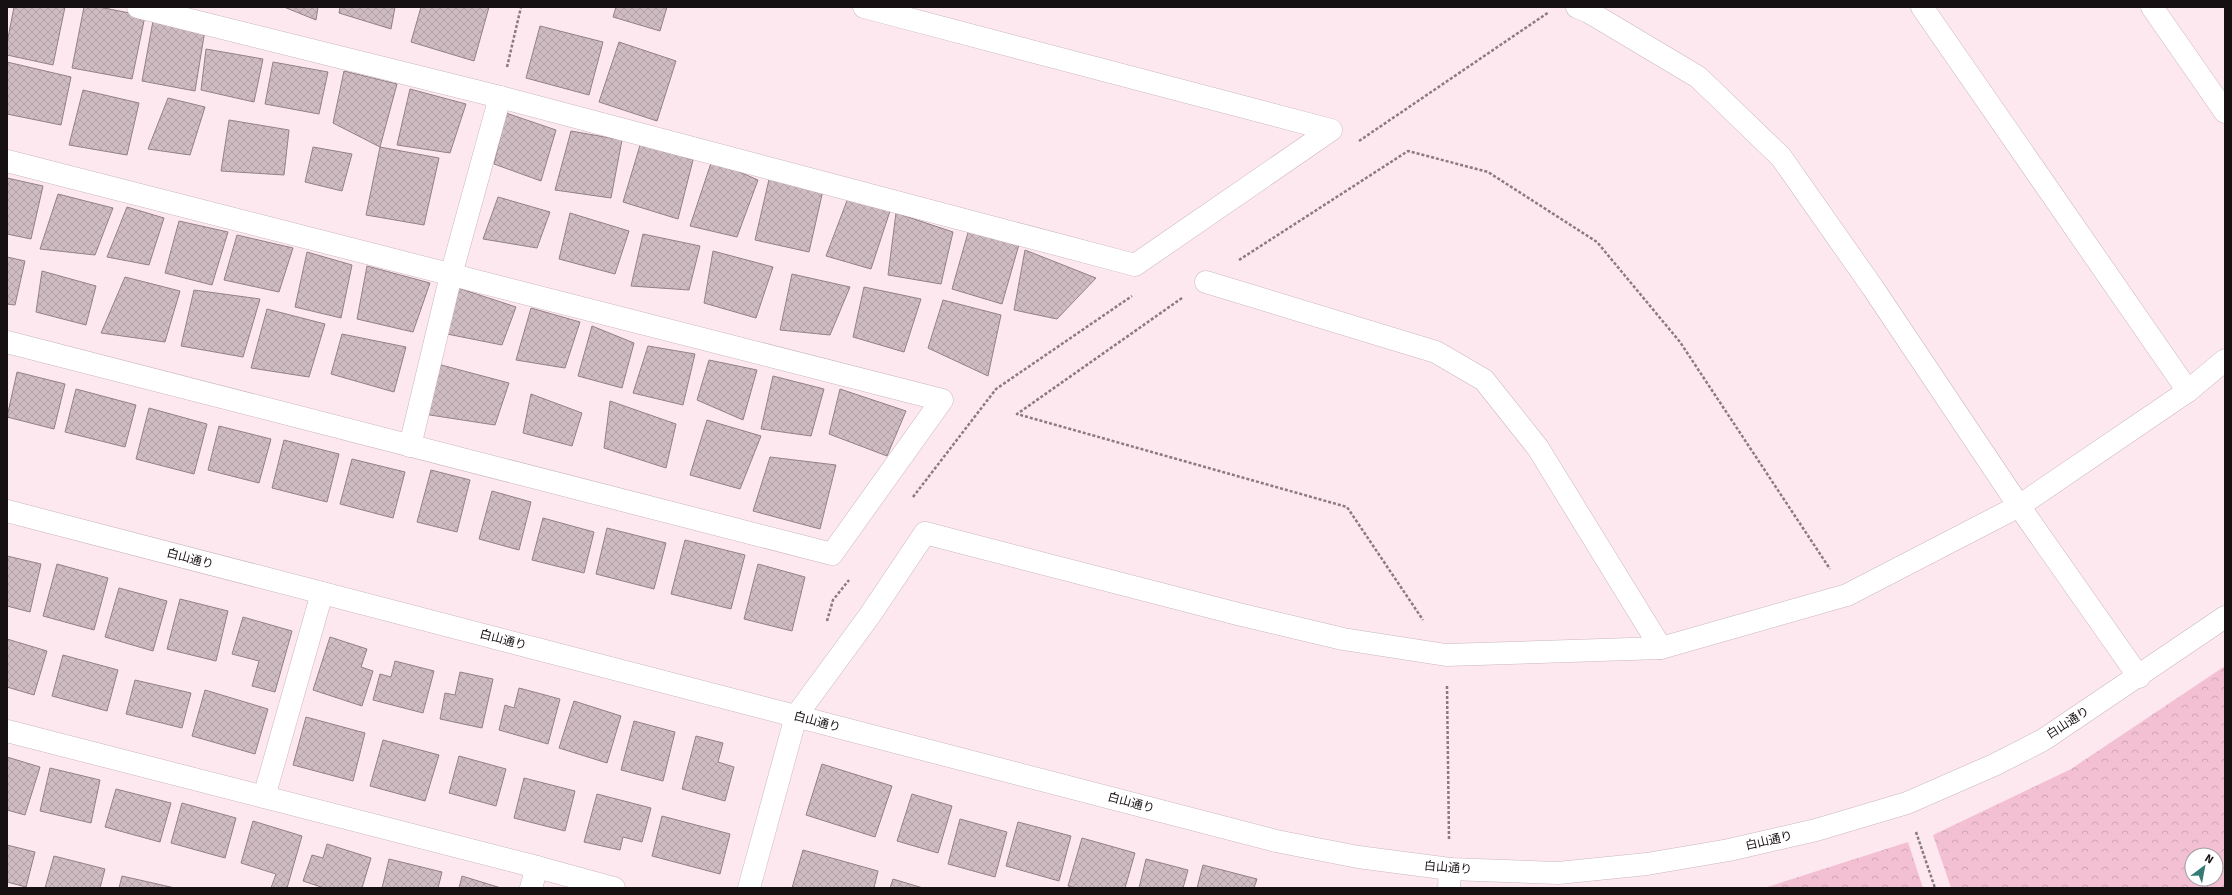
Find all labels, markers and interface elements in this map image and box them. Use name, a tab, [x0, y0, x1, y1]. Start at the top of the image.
street label: 白山通り	[165, 546, 215, 572]
street label: 白山通り	[478, 627, 528, 653]
street label: 白山通り	[2044, 704, 2092, 742]
street label: 白山通り	[792, 709, 842, 735]
street label: 白山通り	[1106, 790, 1156, 816]
street label: 白山通り	[1744, 828, 1794, 854]
north arrow	[2184, 847, 2224, 887]
text: N	[2202, 851, 2216, 866]
street label: 白山通り	[1423, 858, 1473, 878]

